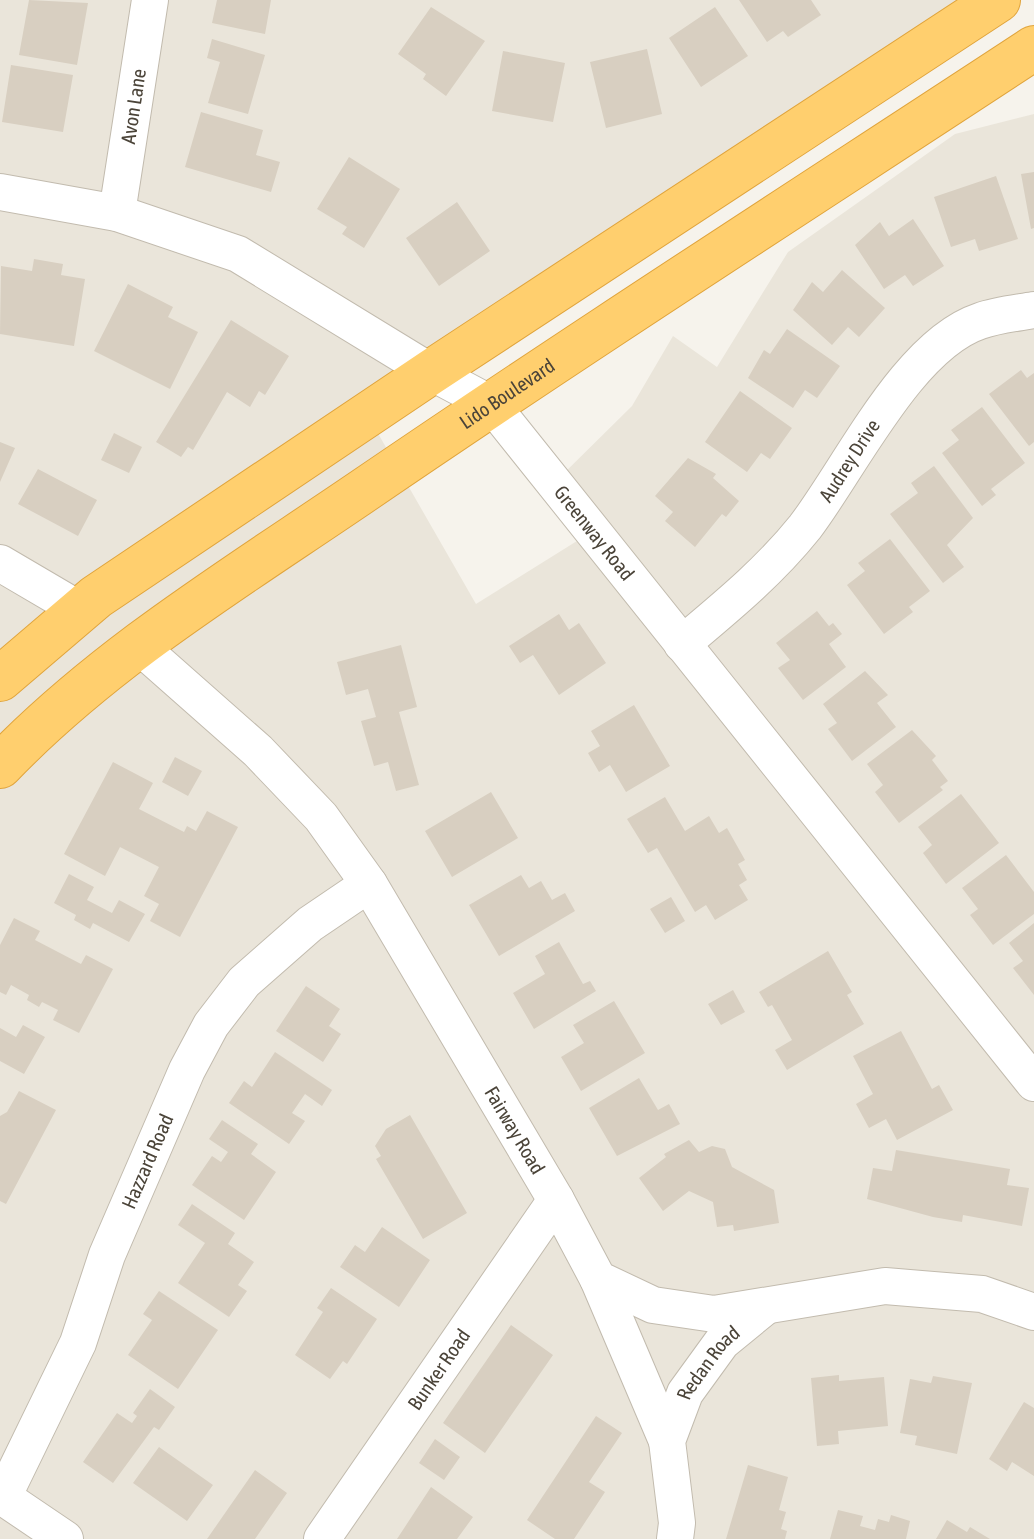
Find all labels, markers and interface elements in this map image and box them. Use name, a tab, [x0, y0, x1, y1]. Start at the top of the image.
street label: Avon Lane	[116, 67, 150, 145]
street label: Lido Boulevard	[455, 354, 559, 433]
street label: Audrey Drive	[814, 415, 884, 506]
street label: Greenway Road	[550, 481, 639, 585]
street label: Fairway Road	[480, 1082, 550, 1178]
street label: Hazzard Road	[116, 1110, 178, 1212]
street label: Redan Road	[672, 1321, 744, 1403]
street label: Bunker Road	[403, 1324, 475, 1414]

